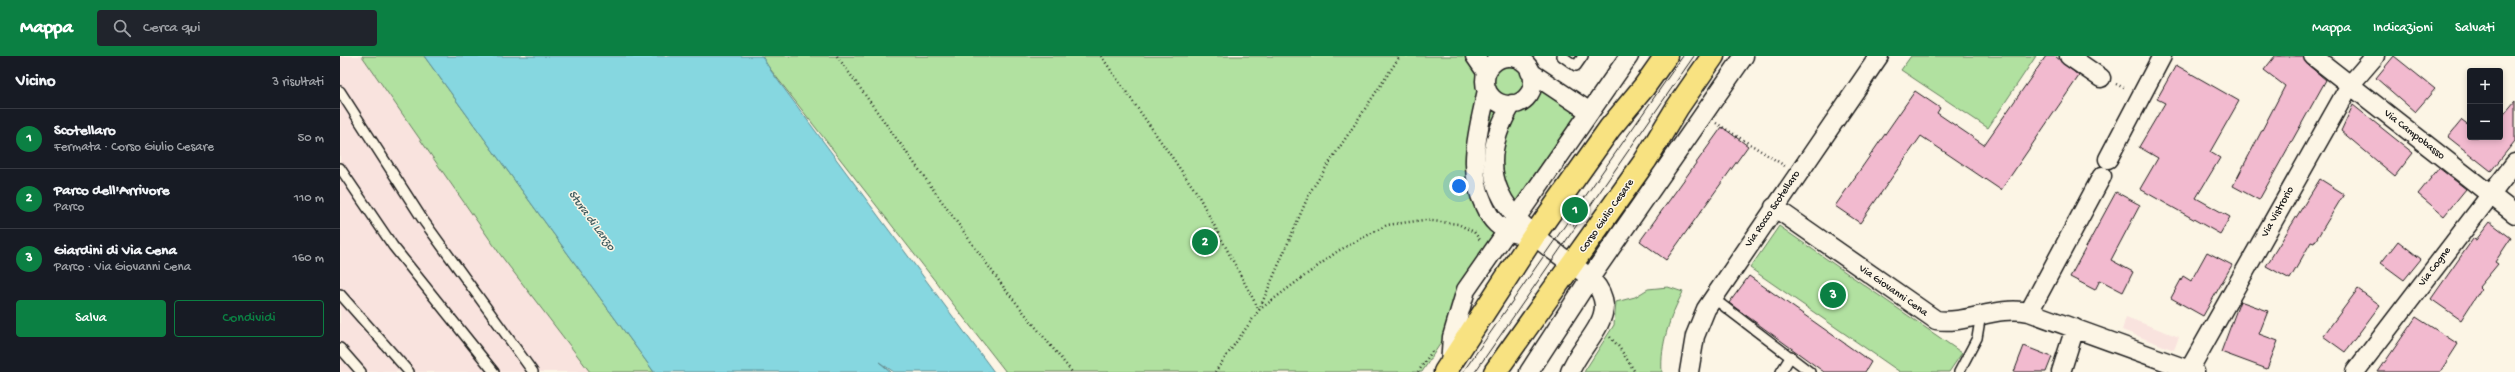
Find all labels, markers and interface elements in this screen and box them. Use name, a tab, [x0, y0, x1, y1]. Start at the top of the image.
search box	[97, 10, 377, 46]
text: Mappa	[20, 17, 73, 40]
icon: search	[111, 17, 133, 39]
text: Cerca qui	[143, 19, 200, 37]
text: Mappa	[2312, 20, 2351, 37]
text: Indicazioni	[2373, 20, 2433, 37]
text: Salvati	[2455, 20, 2495, 37]
map controls	[2467, 68, 2503, 140]
button: +	[2467, 68, 2503, 104]
text: Vicino	[16, 72, 56, 92]
text: 3 risultati	[272, 75, 324, 90]
button: −	[2467, 104, 2503, 140]
street label: Via Campobasso	[2380, 107, 2447, 163]
text: Scotellaro	[54, 122, 116, 140]
text: 1	[26, 131, 32, 146]
text: 50 m	[297, 131, 324, 146]
text: Fermata · Corso Giulio Cesare	[54, 140, 214, 155]
street label: Via Rocco Scotellaro	[1742, 168, 1803, 250]
your location	[1449, 176, 1469, 196]
street label: Corso Giulio Cesare	[1577, 177, 1637, 255]
text: Parco dell'Arrivore	[54, 182, 169, 200]
street label: Via Vistrorio	[2259, 184, 2297, 240]
water label: Stura di Lanzo	[565, 188, 618, 254]
text: 2	[26, 191, 32, 206]
text: 110 m	[294, 191, 324, 206]
pin: 1	[1562, 195, 1588, 225]
text: Parco	[54, 200, 84, 215]
pin: 2	[1192, 227, 1218, 257]
text: Giardini di Via Cena	[54, 242, 177, 260]
street label: Via Cogne	[2416, 245, 2454, 290]
text: 3	[26, 251, 32, 266]
text: 160 m	[292, 251, 324, 266]
text: Parco · Via Giovanni Cena	[54, 260, 191, 275]
street label: Via Giovanni Cena	[1855, 262, 1931, 320]
pin: 3	[1820, 280, 1846, 310]
button: Salva	[16, 300, 166, 337]
button: Condividi	[174, 300, 324, 337]

